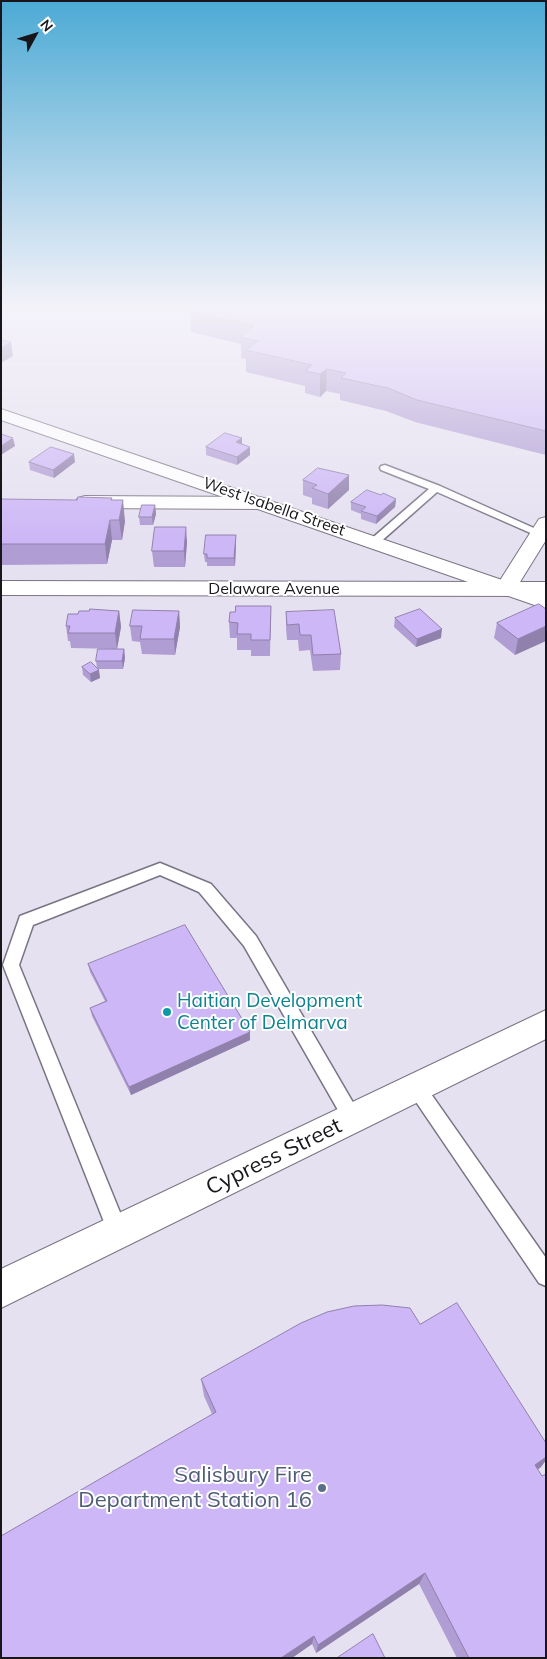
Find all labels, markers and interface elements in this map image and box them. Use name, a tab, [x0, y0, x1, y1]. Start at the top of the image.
north arrow	[10, 10, 60, 60]
text: N	[36, 16, 57, 35]
street label: West Isabella Street	[201, 474, 347, 540]
street label: Delaware Avenue	[208, 579, 340, 599]
place label: Haitian Development Center of Delmarva	[177, 990, 362, 1034]
marker: Haitian Development Center of Delmarva	[161, 1006, 173, 1018]
street label: Cypress Street	[202, 1113, 346, 1201]
place label: Salisbury Fire Department Station 16	[78, 1462, 312, 1514]
marker: Salisbury Fire Department Station 16	[316, 1482, 328, 1494]

